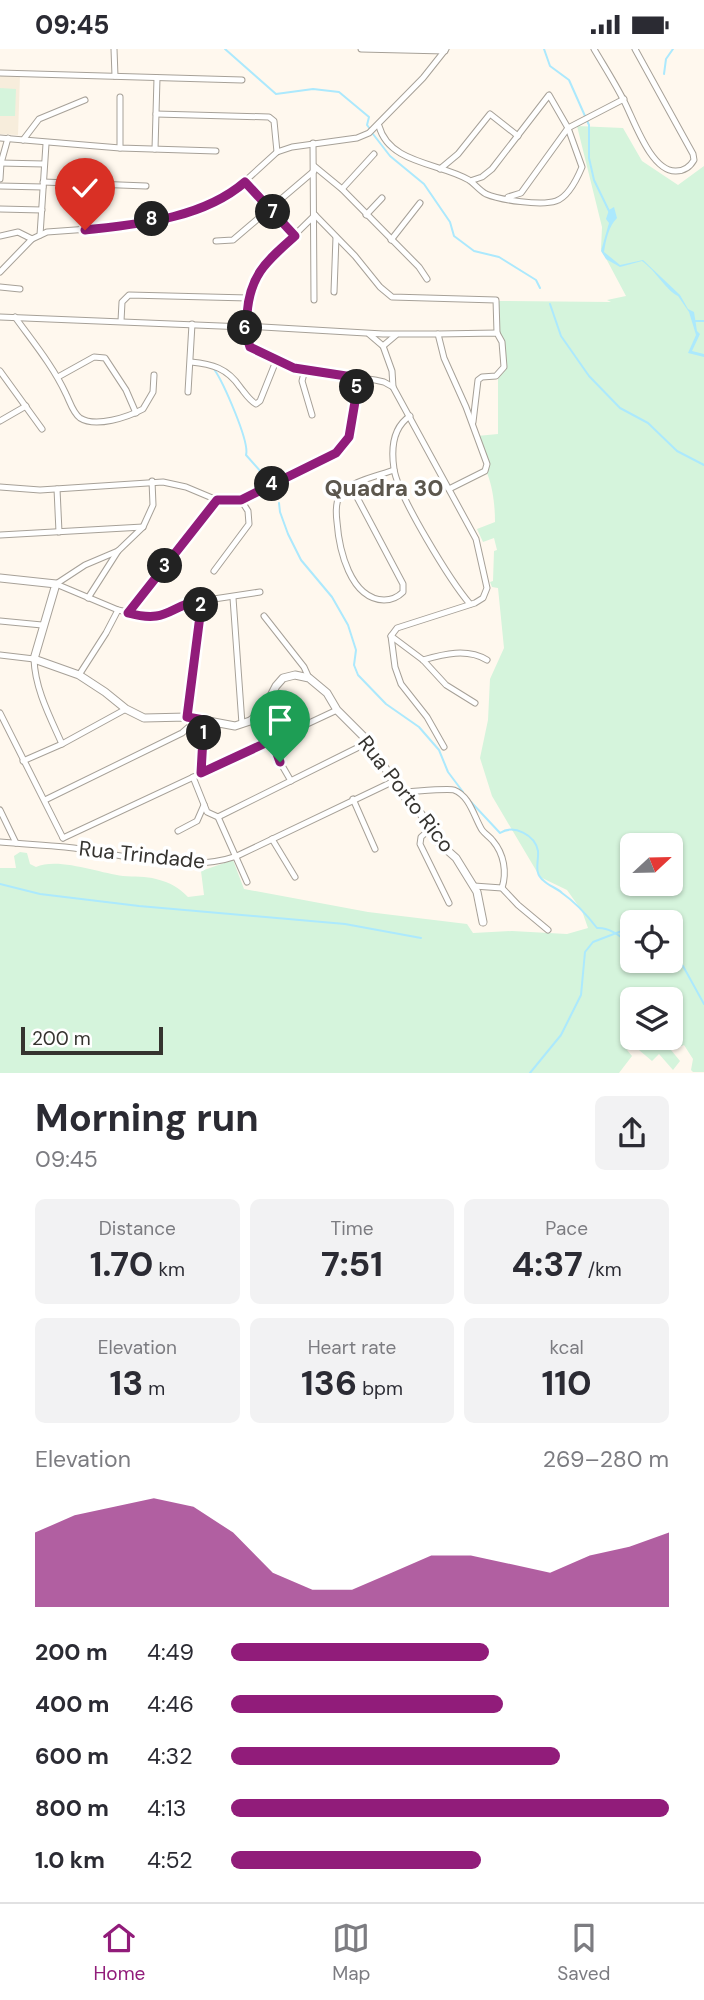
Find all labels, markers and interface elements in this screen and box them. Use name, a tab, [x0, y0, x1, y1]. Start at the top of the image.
text: 09:45	[35, 8, 110, 42]
pin	[55, 158, 115, 230]
icon: check	[66, 169, 104, 207]
pin: 7	[256, 195, 290, 229]
text: 7	[267, 199, 278, 224]
pin: 8	[134, 201, 170, 237]
text: 8	[145, 206, 158, 231]
pin: 6	[228, 311, 262, 345]
text: 6	[238, 315, 251, 340]
pin: 5	[340, 369, 374, 405]
text: 5	[351, 374, 362, 399]
pin: 4	[254, 467, 290, 501]
text: 4	[265, 471, 278, 496]
district label: Quadra 30	[324, 473, 444, 503]
pin: 3	[148, 549, 182, 583]
text: 3	[159, 553, 170, 578]
pin: 2	[184, 587, 218, 623]
text: 2	[195, 592, 206, 617]
pin	[250, 690, 310, 762]
icon: arrive	[261, 701, 299, 739]
pin: 1	[186, 715, 222, 751]
text: 1	[200, 720, 207, 745]
street label: Rua Porto Rico	[351, 730, 461, 858]
north arrow	[620, 833, 682, 896]
map controls	[620, 833, 683, 1050]
street label: Rua Trindade	[78, 834, 207, 876]
button: locate	[620, 910, 683, 973]
button: layers	[620, 987, 683, 1050]
scale bar	[21, 1023, 163, 1055]
text: 200 m	[32, 1026, 91, 1051]
text: Morning run	[35, 1093, 259, 1143]
button: share	[595, 1096, 669, 1170]
text: 09:45	[35, 1144, 98, 1174]
text: Distance	[99, 1216, 176, 1241]
text: Time	[331, 1216, 373, 1241]
text: Pace	[545, 1216, 588, 1241]
text: 1.70	[90, 1241, 153, 1287]
text: 7:51	[321, 1241, 383, 1287]
text: 4:37	[512, 1241, 583, 1287]
text: km	[153, 1257, 185, 1282]
text: /km	[583, 1257, 622, 1282]
text: Elevation	[98, 1335, 177, 1360]
text: Heart rate	[308, 1335, 396, 1360]
text: kcal	[549, 1335, 584, 1360]
text: 13	[109, 1360, 143, 1406]
text: 136	[301, 1360, 357, 1406]
text: 110	[542, 1360, 592, 1406]
text: m	[143, 1376, 165, 1401]
text: bpm	[357, 1376, 403, 1401]
text: Elevation	[35, 1444, 131, 1474]
text: 269–280 m	[543, 1444, 669, 1474]
text: 200 m	[35, 1637, 108, 1667]
text: 4:49	[147, 1637, 194, 1667]
text: 400 m	[35, 1689, 109, 1719]
text: 4:46	[147, 1689, 194, 1719]
text: 600 m	[35, 1741, 109, 1771]
text: 4:32	[147, 1741, 192, 1771]
text: 800 m	[35, 1793, 109, 1823]
text: 4:13	[147, 1793, 186, 1823]
text: 1.0 km	[35, 1845, 105, 1875]
text: 4:52	[147, 1845, 193, 1875]
tab: Home	[93, 1919, 145, 1986]
tab: Map	[332, 1919, 370, 1986]
tab: Saved	[557, 1919, 611, 1986]

